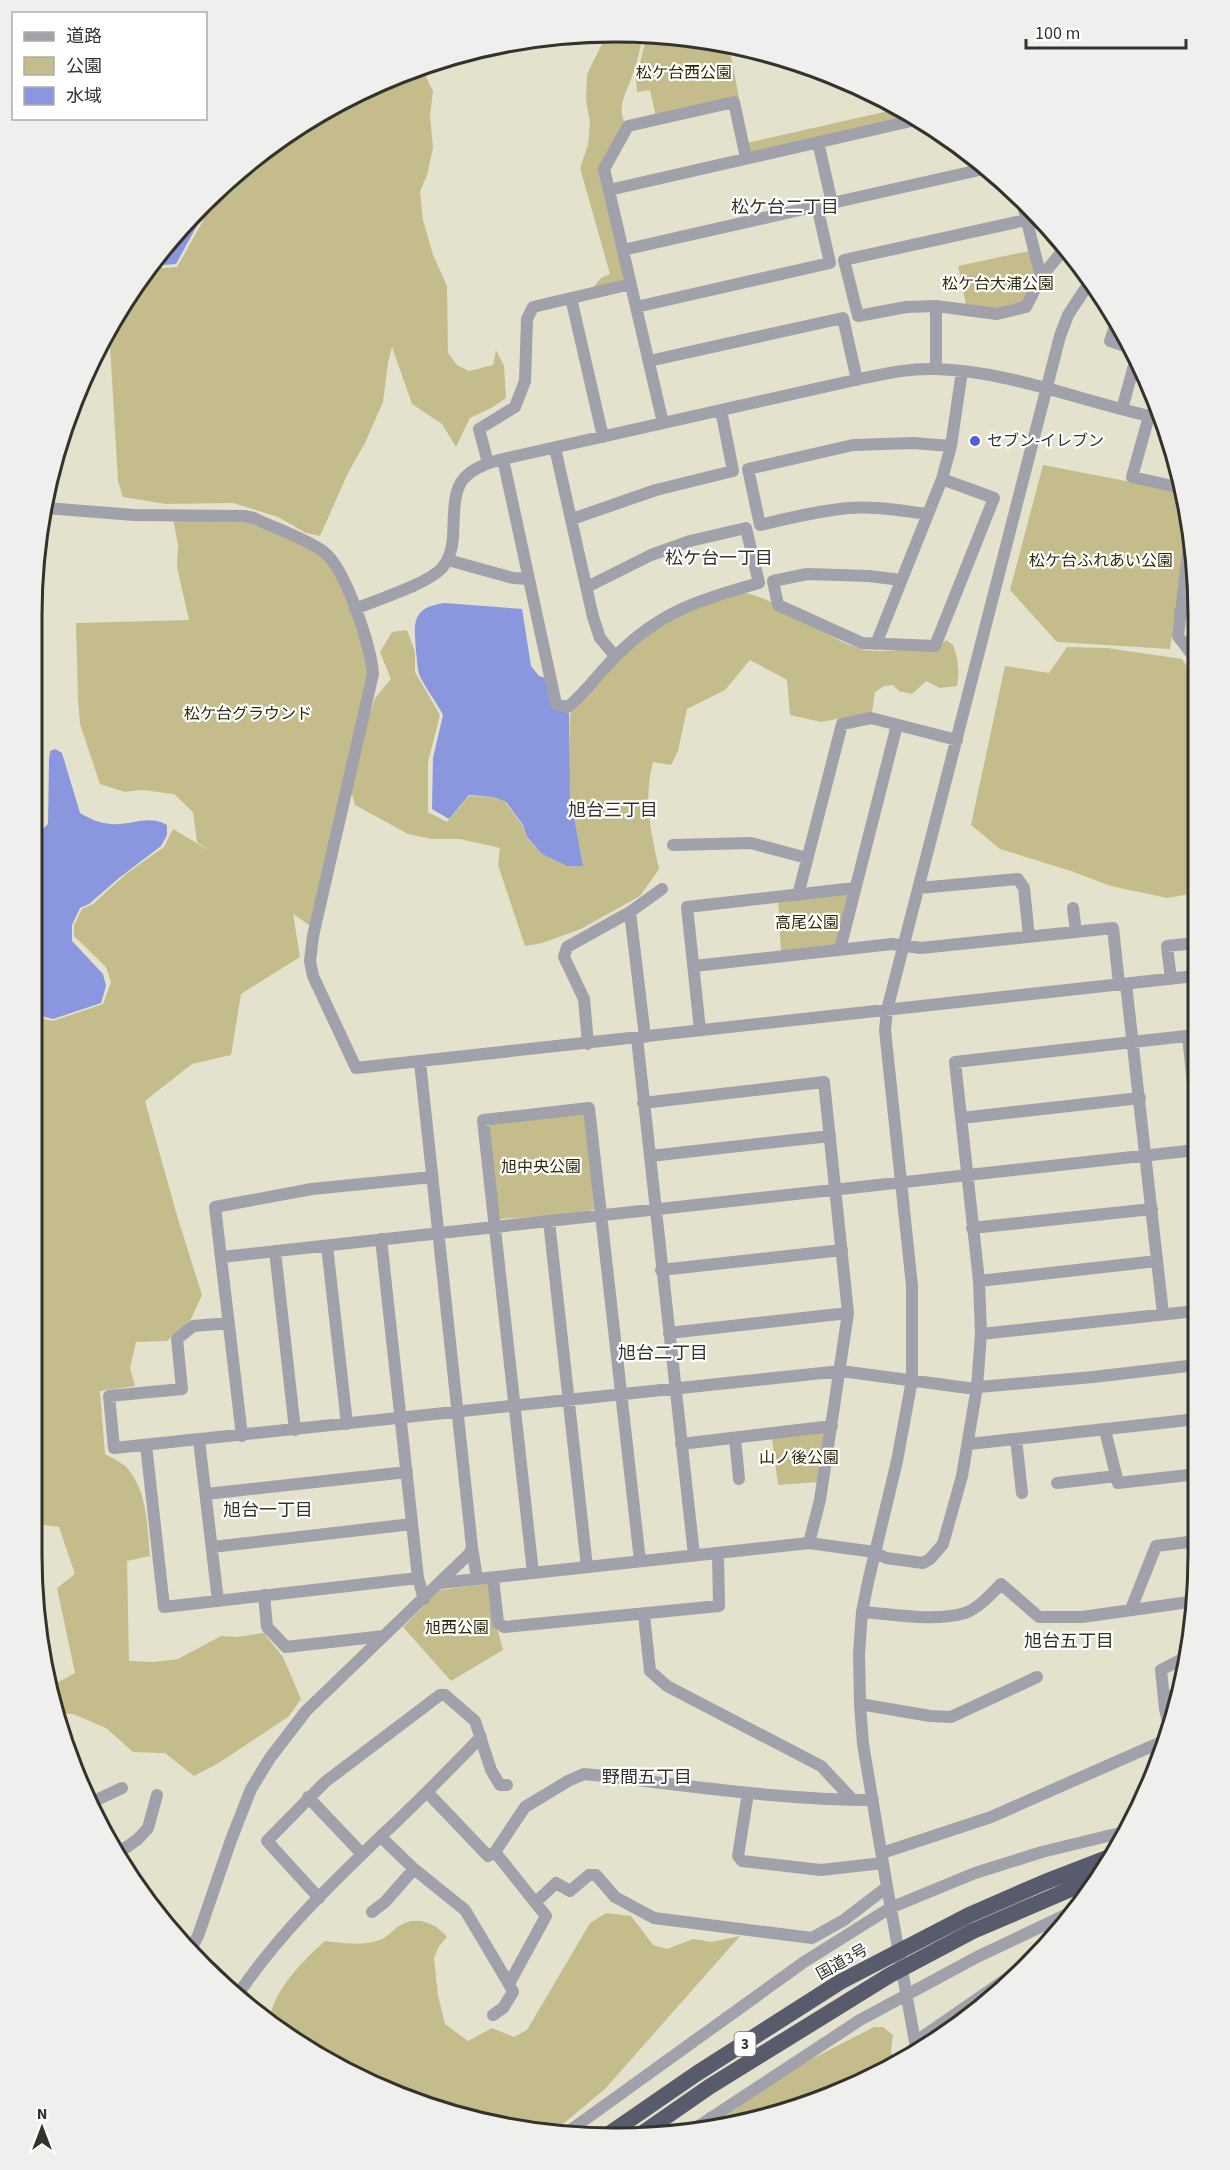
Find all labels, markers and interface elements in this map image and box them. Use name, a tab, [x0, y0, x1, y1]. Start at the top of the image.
legend	[12, 12, 207, 120]
scale bar	[1026, 12, 1186, 50]
text: 100 m	[1035, 21, 1080, 46]
text: 道路	[66, 24, 102, 49]
text: 公園	[66, 54, 102, 79]
park label: 松ケ台西公園	[636, 62, 732, 84]
text: 水域	[66, 84, 102, 109]
district label: 松ケ台二丁目	[731, 195, 839, 220]
park label: 松ケ台大浦公園	[942, 273, 1054, 295]
place label: セブン-イレブン	[987, 430, 1104, 452]
marker: セブン-イレブン	[968, 434, 982, 448]
district label: 松ケ台一丁目	[665, 546, 773, 571]
park label: 松ケ台ふれあい公園	[1029, 550, 1173, 572]
park label: 松ケ台グラウンド	[184, 703, 312, 725]
district label: 旭台三丁目	[568, 798, 658, 823]
park label: 高尾公園	[775, 912, 839, 934]
park label: 旭中央公園	[501, 1156, 581, 1178]
district label: 旭台二丁目	[618, 1341, 708, 1366]
park label: 山ノ後公園	[759, 1447, 839, 1469]
district label: 旭台一丁目	[223, 1498, 313, 1523]
park label: 旭西公園	[425, 1617, 489, 1639]
district label: 旭台五丁目	[1024, 1629, 1114, 1654]
district label: 野間五丁目	[602, 1765, 692, 1790]
street label: 国道3号	[812, 1939, 872, 1985]
road number: 3	[734, 2032, 756, 2056]
north arrow	[12, 2098, 72, 2158]
text: N	[37, 2103, 47, 2125]

